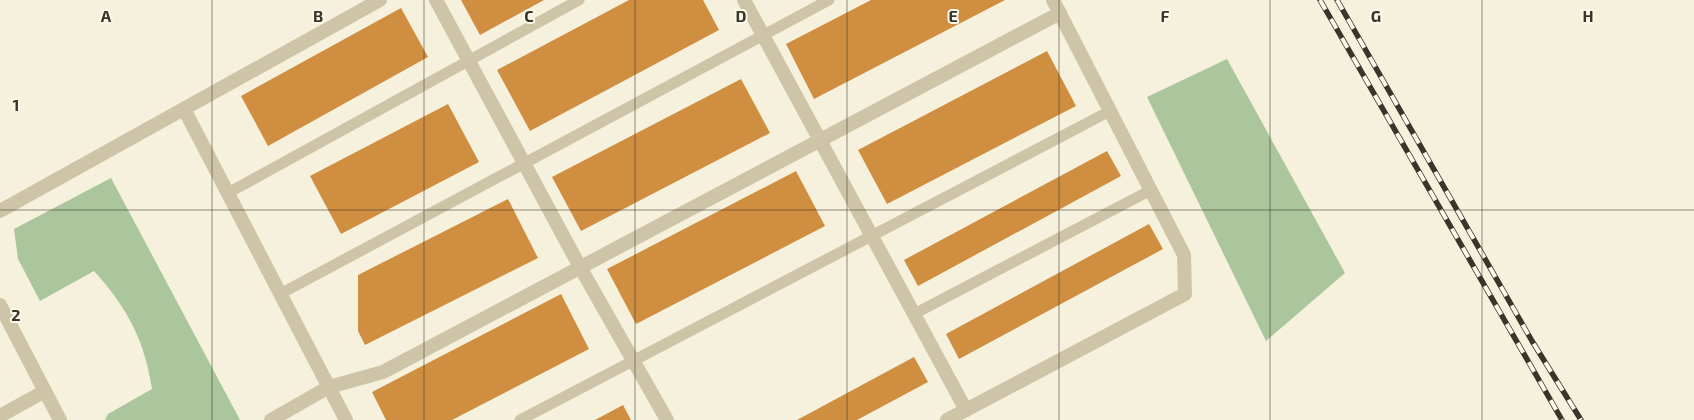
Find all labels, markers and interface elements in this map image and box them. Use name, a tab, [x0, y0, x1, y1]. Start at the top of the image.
text: A	[101, 6, 112, 25]
text: B	[313, 6, 323, 25]
text: C	[524, 6, 534, 25]
text: D	[736, 6, 747, 25]
text: E	[948, 6, 958, 25]
text: F	[1161, 6, 1170, 25]
text: G	[1371, 6, 1381, 25]
text: H	[1582, 6, 1594, 25]
text: 1	[13, 95, 19, 114]
text: 2	[11, 305, 21, 324]

